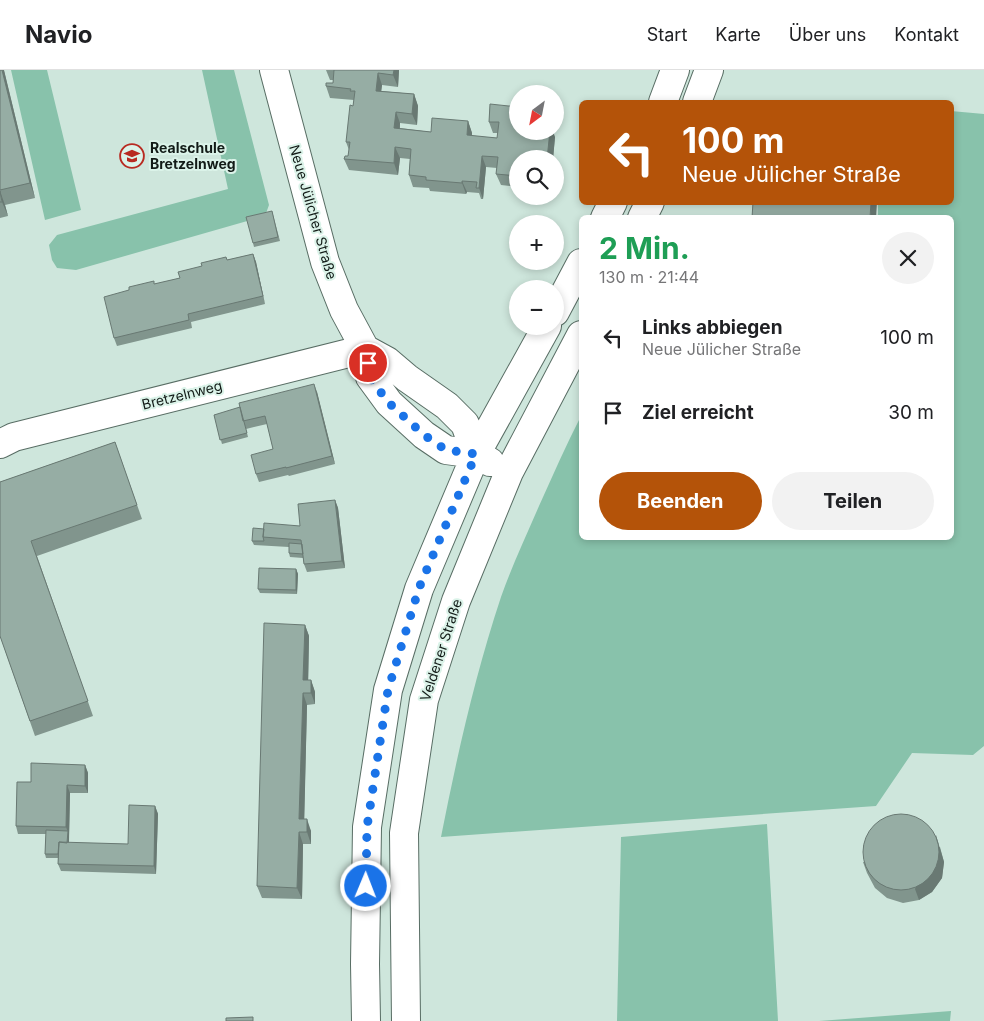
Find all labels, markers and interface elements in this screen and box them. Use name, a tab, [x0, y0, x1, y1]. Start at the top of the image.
text: Navio	[25, 20, 92, 49]
text: Start	[647, 24, 687, 45]
text: Karte	[715, 24, 761, 45]
text: Über uns	[789, 24, 866, 45]
text: Kontakt	[894, 24, 959, 45]
north arrow	[509, 85, 564, 140]
map controls	[509, 85, 564, 335]
text: 100 m	[682, 119, 785, 161]
icon: left	[599, 120, 664, 185]
place label: Realschule Bretzelnweg	[150, 139, 236, 172]
school or university icon: Realschule Bretzelnweg	[119, 143, 145, 169]
street label: Neue Jülicher Straße	[286, 143, 341, 281]
button: search	[509, 150, 564, 205]
text: Neue Jülicher Straße	[682, 161, 901, 187]
button: +	[509, 215, 564, 270]
text: 2 Min.	[599, 230, 690, 266]
button: close	[882, 232, 934, 284]
text: 130 m · 21:44	[599, 267, 699, 287]
button: −	[509, 280, 564, 335]
text: Links abbiegen	[642, 316, 783, 339]
icon: left	[599, 324, 627, 352]
text: 100 m	[880, 326, 934, 349]
text: Neue Jülicher Straße	[642, 339, 801, 359]
pin	[347, 342, 389, 384]
icon: arrive	[354, 349, 382, 377]
street label: Bretzelnweg	[140, 376, 224, 413]
icon: arrive	[599, 399, 627, 427]
text: Ziel erreicht	[642, 401, 754, 424]
text: 30 m	[888, 401, 934, 424]
button: Beenden	[599, 472, 762, 530]
button: Teilen	[772, 472, 934, 530]
street label: Veldener Straße	[416, 597, 465, 703]
position arrow	[339, 859, 391, 911]

